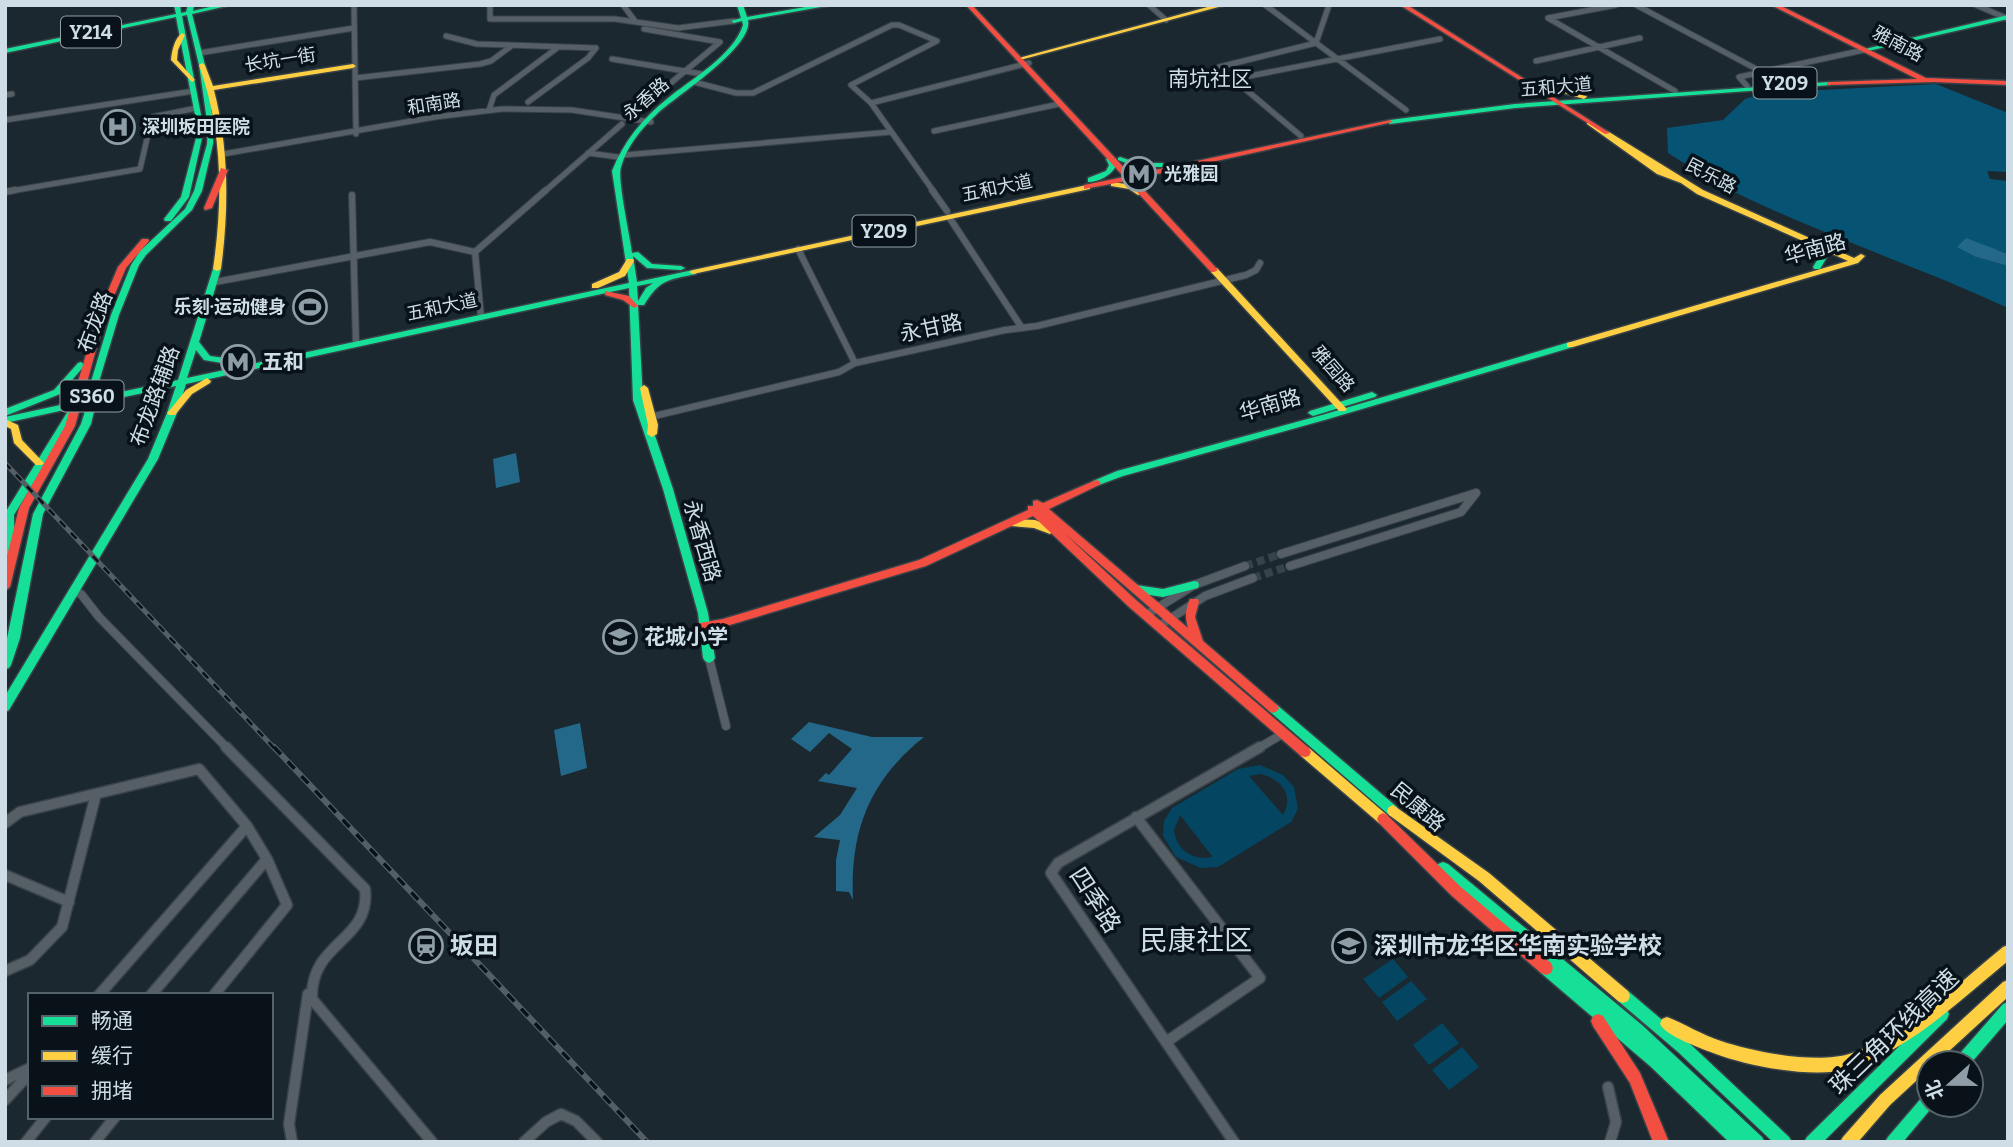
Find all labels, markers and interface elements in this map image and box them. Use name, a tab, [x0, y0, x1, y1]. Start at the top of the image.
road number: Y214	[61, 16, 121, 48]
street label: 雅南路	[1869, 22, 1927, 66]
street label: 长坑一街	[243, 44, 317, 76]
district label: 南坑社区	[1168, 66, 1252, 92]
road number: Y209	[1754, 68, 1816, 99]
street label: 永香路	[618, 73, 674, 125]
street label: 五和大道	[1519, 73, 1593, 101]
street label: 和南路	[406, 89, 462, 119]
hospital icon: 深圳坂田医院	[99, 108, 137, 146]
place label: 深圳坂田医院	[142, 116, 250, 138]
street label: 民乐路	[1682, 154, 1740, 198]
metro station icon: 光雅园	[1120, 155, 1158, 193]
place label: 光雅园	[1164, 163, 1218, 185]
street label: 五和大道	[959, 170, 1035, 206]
road number: Y209	[852, 216, 916, 246]
street label: 华南路	[1781, 228, 1849, 270]
street label: 布龙路	[72, 288, 118, 356]
sports icon: 乐刻·运动健身	[291, 288, 329, 326]
street label: 五和大道	[404, 289, 480, 325]
place label: 乐刻·运动健身	[174, 296, 286, 318]
street label: 永甘路	[897, 309, 965, 347]
street label: 雅园路	[1307, 341, 1359, 397]
street label: 布龙路辅路	[125, 342, 185, 450]
metro station icon: 五和	[219, 343, 257, 381]
place label: 五和	[262, 349, 304, 375]
road number: S360	[60, 380, 124, 412]
street label: 华南路	[1236, 384, 1304, 426]
street label: 永香西路	[678, 497, 726, 585]
school or university icon: 花城小学	[601, 618, 639, 656]
place label: 花城小学	[644, 624, 728, 650]
street label: 民康路	[1386, 777, 1450, 837]
street label: 四季路	[1064, 862, 1126, 938]
district label: 民康社区	[1140, 924, 1252, 957]
station icon: 坂田	[407, 927, 445, 965]
school or university icon: 深圳市龙华区华南实验学校	[1330, 927, 1368, 965]
place label: 坂田	[450, 932, 498, 960]
place label: 深圳市龙华区华南实验学校	[1374, 932, 1662, 960]
street label: 珠三角环线高速	[1824, 964, 1964, 1100]
legend	[28, 993, 273, 1119]
text: 畅通	[91, 1008, 133, 1034]
text: 缓行	[91, 1043, 133, 1069]
north arrow	[1915, 1049, 1985, 1119]
text: 北	[1920, 1077, 1949, 1103]
text: 拥堵	[91, 1078, 133, 1104]

